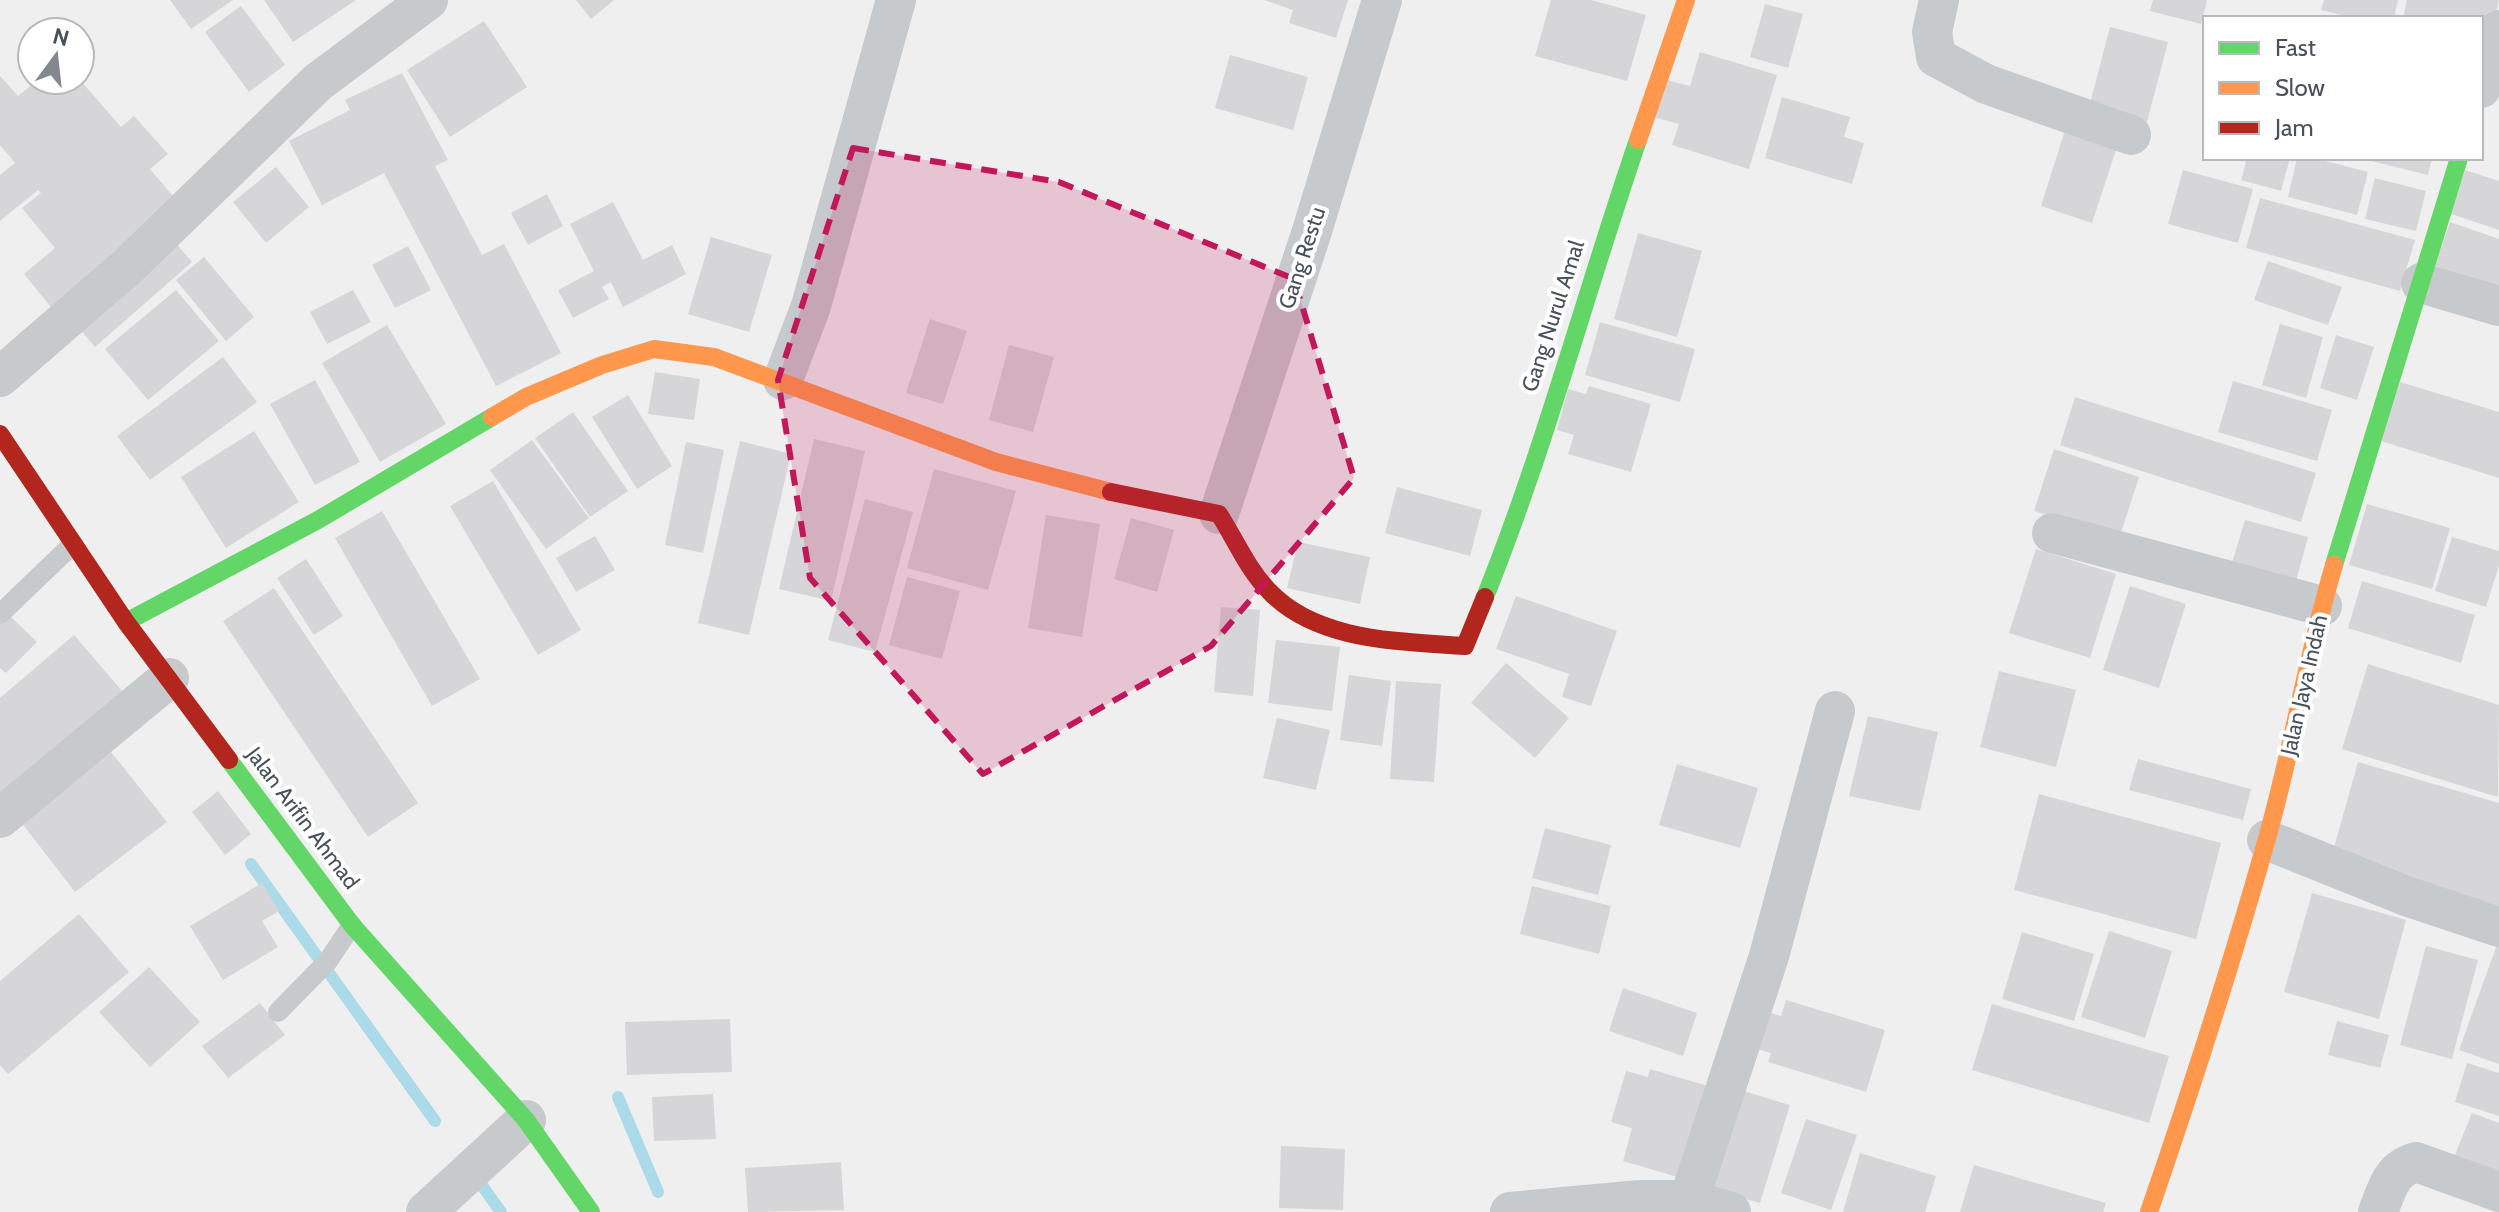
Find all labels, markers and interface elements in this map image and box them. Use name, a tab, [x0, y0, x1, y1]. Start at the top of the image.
north arrow	[16, 16, 96, 96]
legend	[2203, 16, 2483, 160]
text: N	[50, 22, 72, 52]
text: Fast	[2275, 33, 2316, 62]
text: Slow	[2275, 73, 2325, 102]
text: Jam	[2274, 113, 2313, 142]
street label: Gang Restu	[1273, 204, 1331, 312]
street label: Gang Nurul Amal	[1516, 236, 1590, 395]
street label: Jalan Jaya Indah	[2274, 612, 2333, 759]
street label: Jalan Arifin Ahmad	[240, 741, 365, 894]

